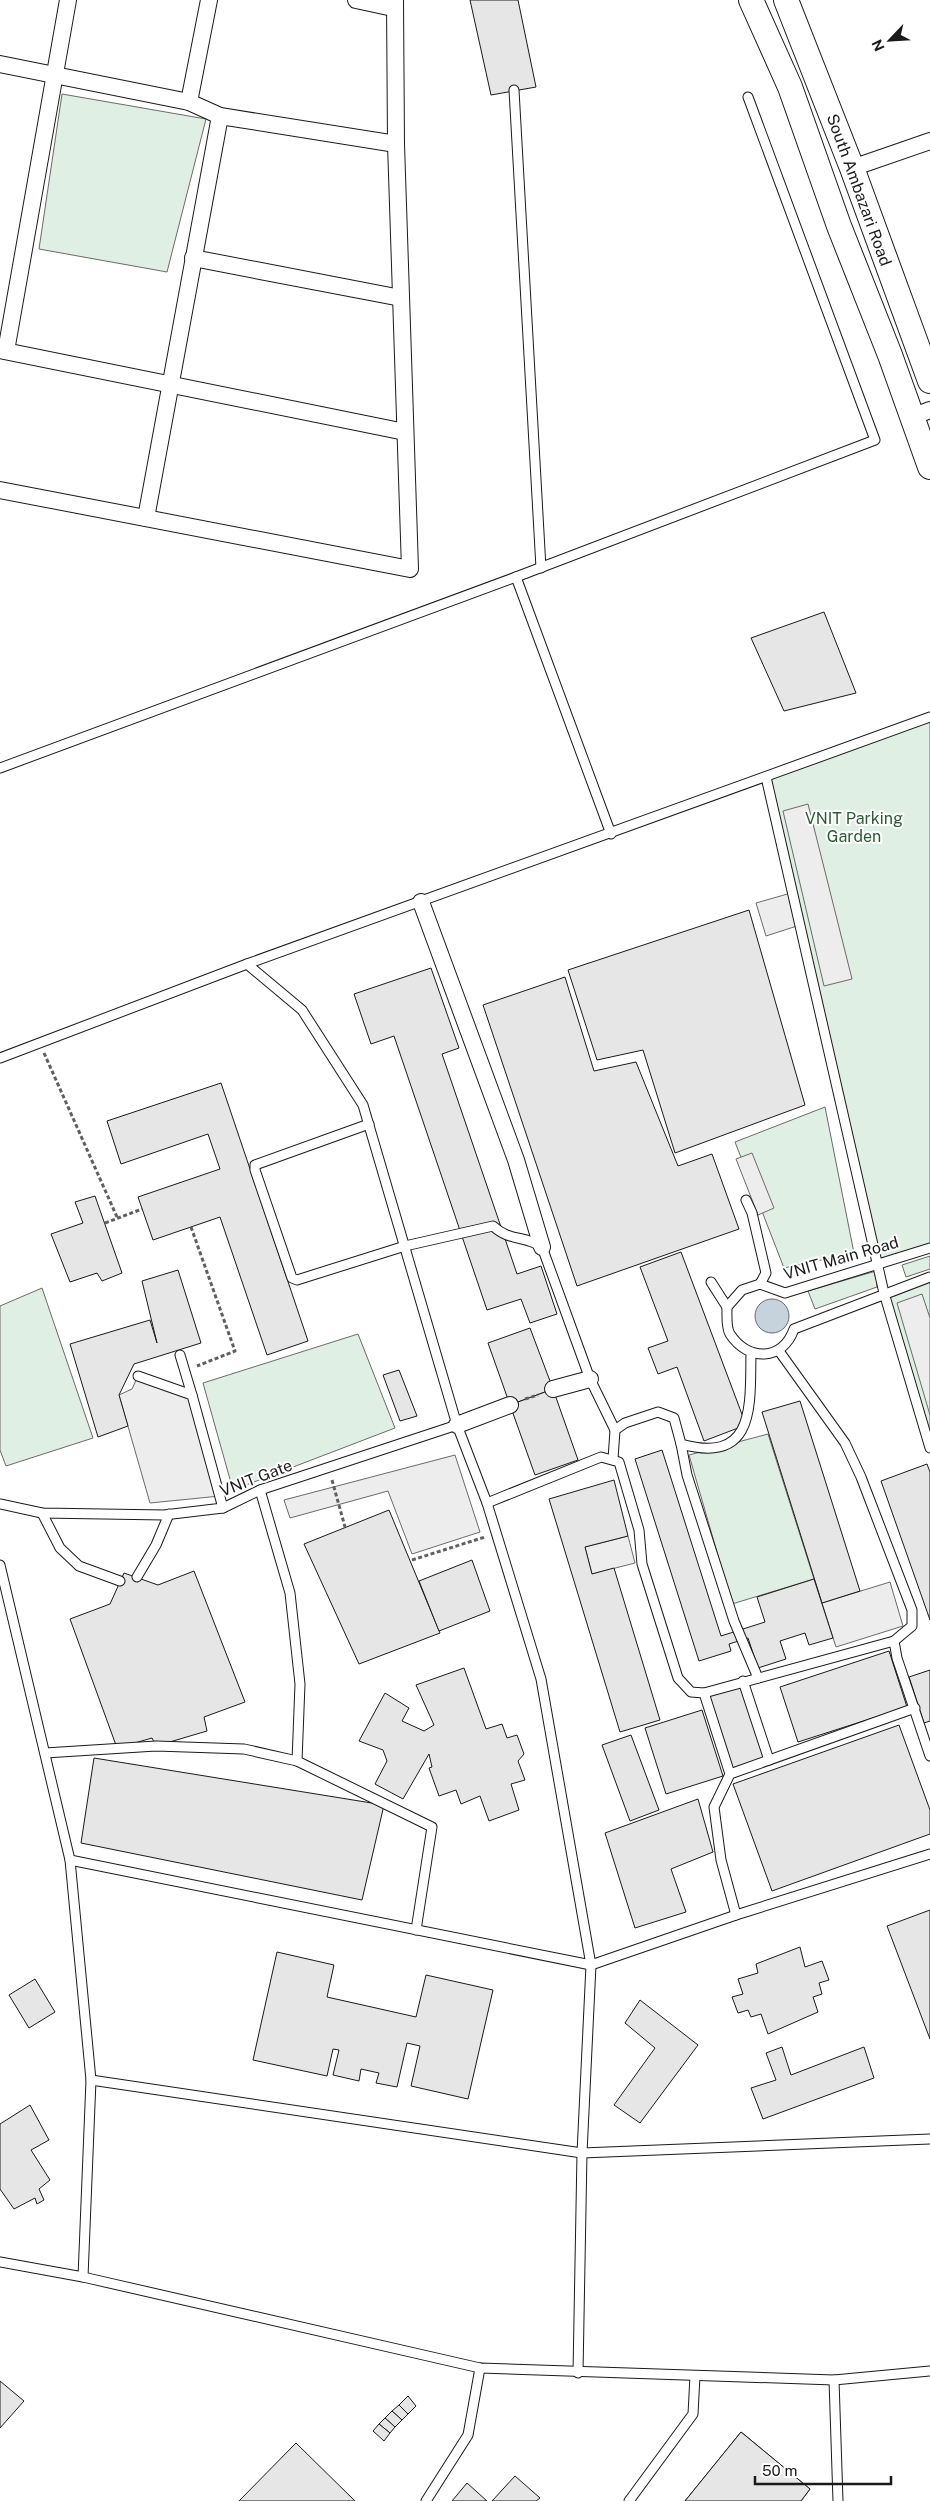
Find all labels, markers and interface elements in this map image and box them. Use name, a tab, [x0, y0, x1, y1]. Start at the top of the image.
north arrow	[865, 15, 915, 65]
text: N	[869, 37, 888, 54]
street label: South Ambazari Road	[823, 111, 895, 269]
park label: VNIT Parking Garden	[805, 809, 903, 846]
street label: VNIT Main Road	[781, 1232, 901, 1284]
street label: VNIT Gate	[217, 1456, 295, 1500]
scale bar	[755, 2454, 891, 2486]
text: 50 m	[762, 2462, 797, 2479]

